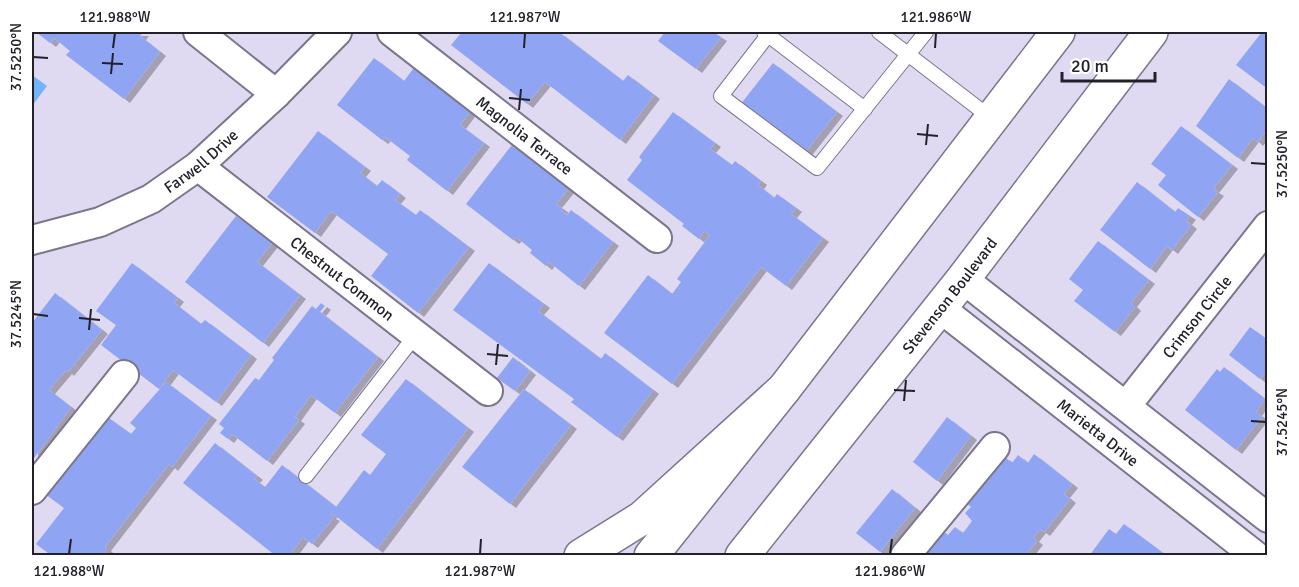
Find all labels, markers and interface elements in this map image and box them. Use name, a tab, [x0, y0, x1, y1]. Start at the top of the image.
text: 121.988°W	[80, 8, 151, 26]
text: 121.987°W	[490, 8, 561, 26]
text: 121.986°W	[901, 8, 972, 26]
text: 37.5250°N	[7, 23, 25, 91]
scale bar	[1062, 45, 1155, 83]
text: 20 m	[1071, 55, 1109, 77]
street label: Magnolia Terrace	[472, 92, 576, 180]
street label: Farwell Drive	[160, 125, 242, 198]
text: 37.5250°N	[1273, 130, 1291, 198]
street label: Chestnut Common	[286, 232, 398, 326]
street label: Stevenson Boulevard	[898, 234, 1002, 358]
street label: Crimson Circle	[1158, 272, 1236, 363]
text: 37.5245°N	[7, 280, 25, 348]
text: 37.5245°N	[1273, 388, 1291, 456]
street label: Marietta Drive	[1053, 395, 1142, 471]
text: 121.988°W	[34, 562, 105, 580]
text: 121.987°W	[445, 562, 516, 580]
text: 121.986°W	[855, 562, 926, 580]

